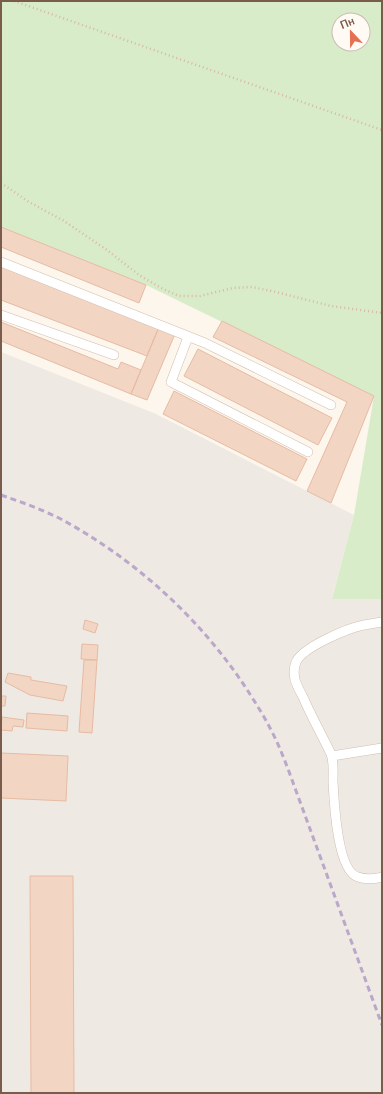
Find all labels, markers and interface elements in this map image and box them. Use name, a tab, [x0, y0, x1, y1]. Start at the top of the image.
north arrow	[331, 12, 371, 52]
text: Пн	[338, 14, 356, 31]

